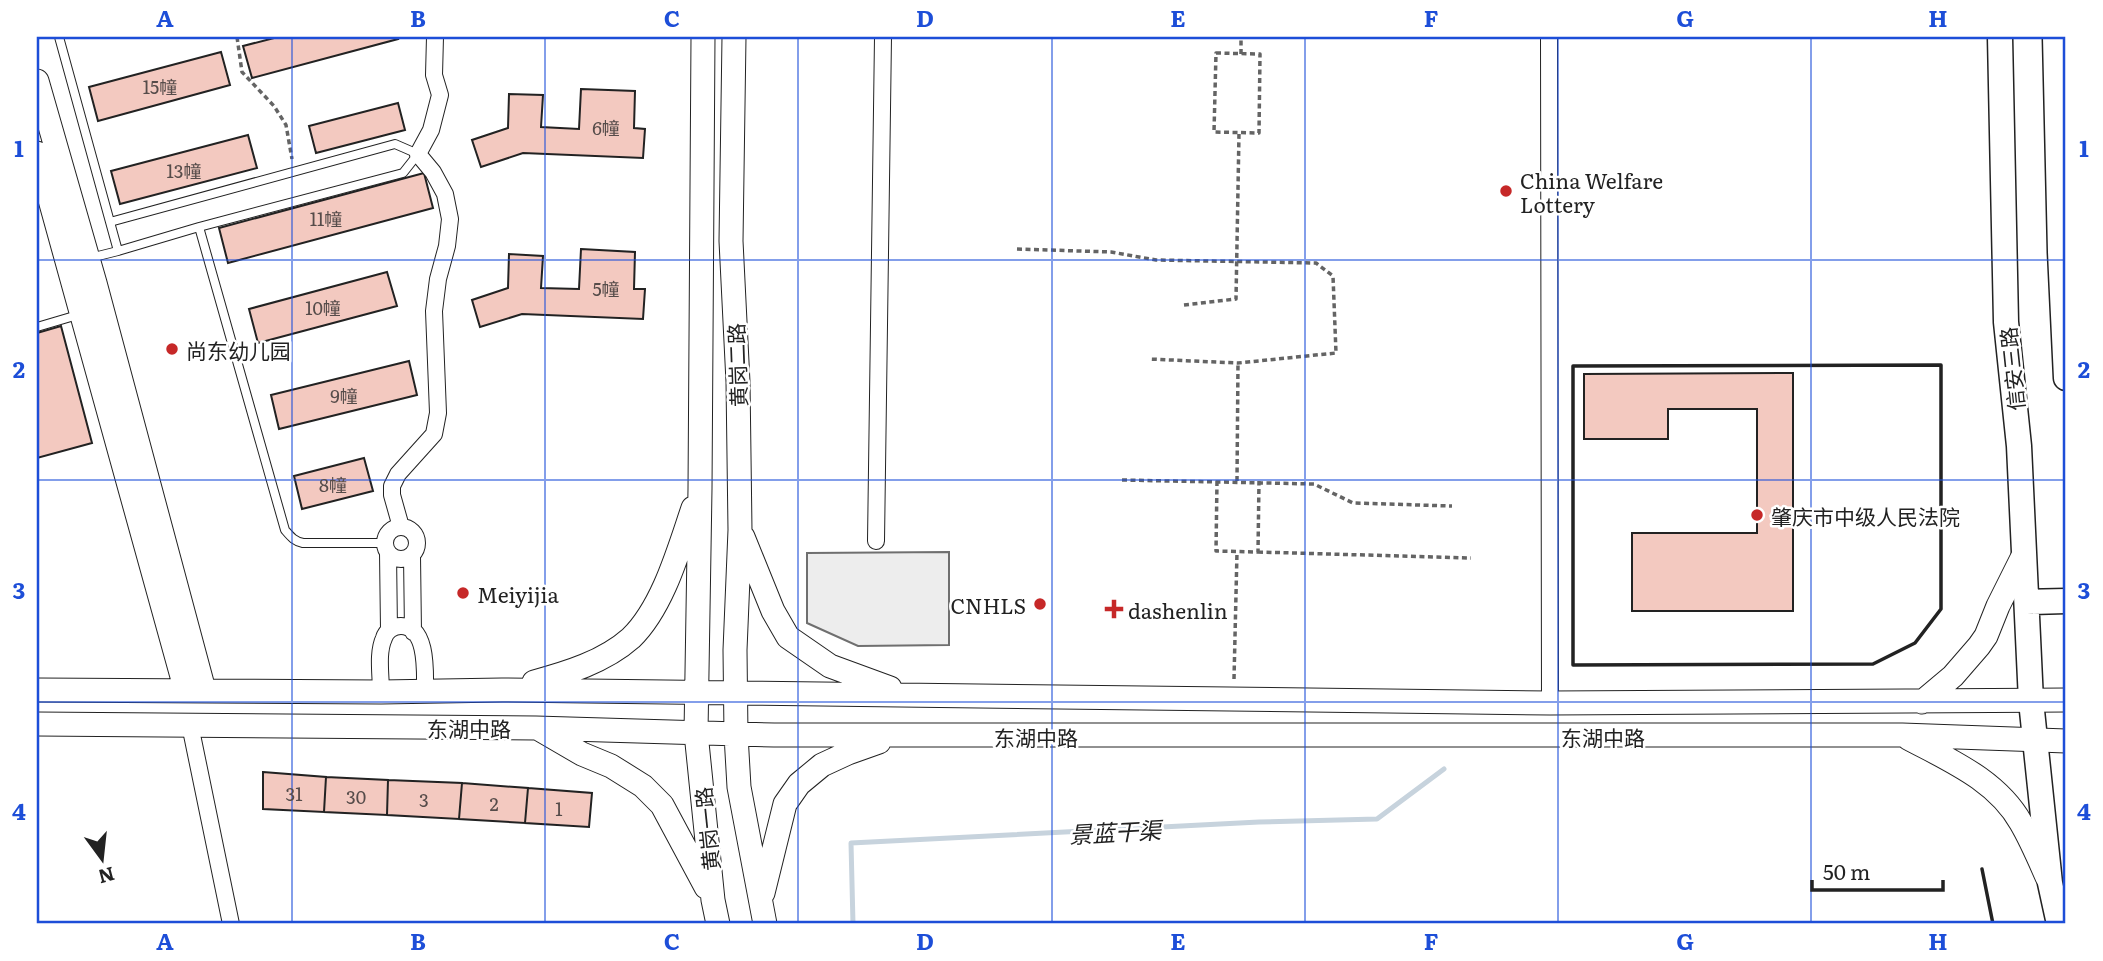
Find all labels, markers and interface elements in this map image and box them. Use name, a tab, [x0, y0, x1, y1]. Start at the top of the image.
text: A	[156, 0, 174, 34]
text: B	[410, 0, 426, 34]
text: C	[664, 0, 680, 34]
text: D	[916, 0, 934, 34]
text: E	[1170, 0, 1186, 34]
text: F	[1424, 0, 1439, 34]
text: G	[1676, 0, 1694, 34]
text: H	[1928, 0, 1948, 34]
house number: 15幢	[143, 73, 177, 100]
house number: 6幢	[592, 114, 620, 141]
text: 1	[14, 130, 24, 164]
text: 1	[2079, 130, 2089, 164]
house number: 13幢	[166, 157, 202, 184]
place label: China Welfare Lottery	[1520, 164, 1663, 219]
marker: China Welfare Lottery	[1498, 183, 1514, 199]
house number: 11幢	[310, 205, 342, 232]
house number: 5幢	[592, 275, 620, 302]
house number: 10幢	[305, 294, 341, 321]
street label: 黄岗二路	[719, 322, 753, 408]
street label: 信安三路	[1991, 326, 2031, 412]
place label: 尚东幼儿园	[186, 334, 291, 365]
marker: 尚东幼儿园	[164, 341, 180, 357]
text: 2	[13, 351, 25, 385]
text: 2	[2078, 351, 2090, 385]
house number: 9幢	[330, 382, 358, 409]
house number: 8幢	[319, 471, 347, 498]
place label: 肇庆市中级人民法院	[1771, 500, 1960, 531]
marker: 肇庆市中级人民法院	[1749, 507, 1765, 523]
text: 3	[13, 572, 25, 606]
text: 3	[2078, 572, 2090, 606]
place label: Meiyijia	[477, 578, 559, 609]
marker: Meiyijia	[455, 585, 471, 601]
place label: CNHLS	[950, 589, 1026, 620]
place label: dashenlin	[1128, 594, 1228, 625]
marker: CNHLS	[1032, 596, 1048, 612]
marker: dashenlin	[1106, 601, 1122, 617]
street label: 东湖中路	[427, 712, 511, 743]
street label: 东湖中路	[994, 721, 1078, 752]
street label: 东湖中路	[1561, 721, 1645, 752]
house number: 31	[285, 780, 303, 807]
house number: 30	[346, 783, 366, 810]
house number: 3	[419, 786, 429, 813]
street label: 黄岗一路	[686, 786, 726, 872]
house number: 2	[489, 790, 499, 817]
text: 4	[12, 793, 26, 827]
text: 4	[2077, 793, 2091, 827]
house number: 1	[555, 795, 563, 822]
water label: 景蓝干渠	[1068, 811, 1165, 850]
north arrow	[66, 824, 136, 894]
scale bar	[1812, 849, 1944, 893]
text: 50 m	[1823, 855, 1870, 886]
text: N	[95, 861, 118, 892]
text: A	[156, 923, 174, 957]
text: B	[410, 923, 426, 957]
text: C	[664, 923, 680, 957]
text: D	[916, 923, 934, 957]
text: E	[1170, 923, 1186, 957]
text: F	[1424, 923, 1439, 957]
text: G	[1676, 923, 1694, 957]
text: H	[1928, 923, 1948, 957]

